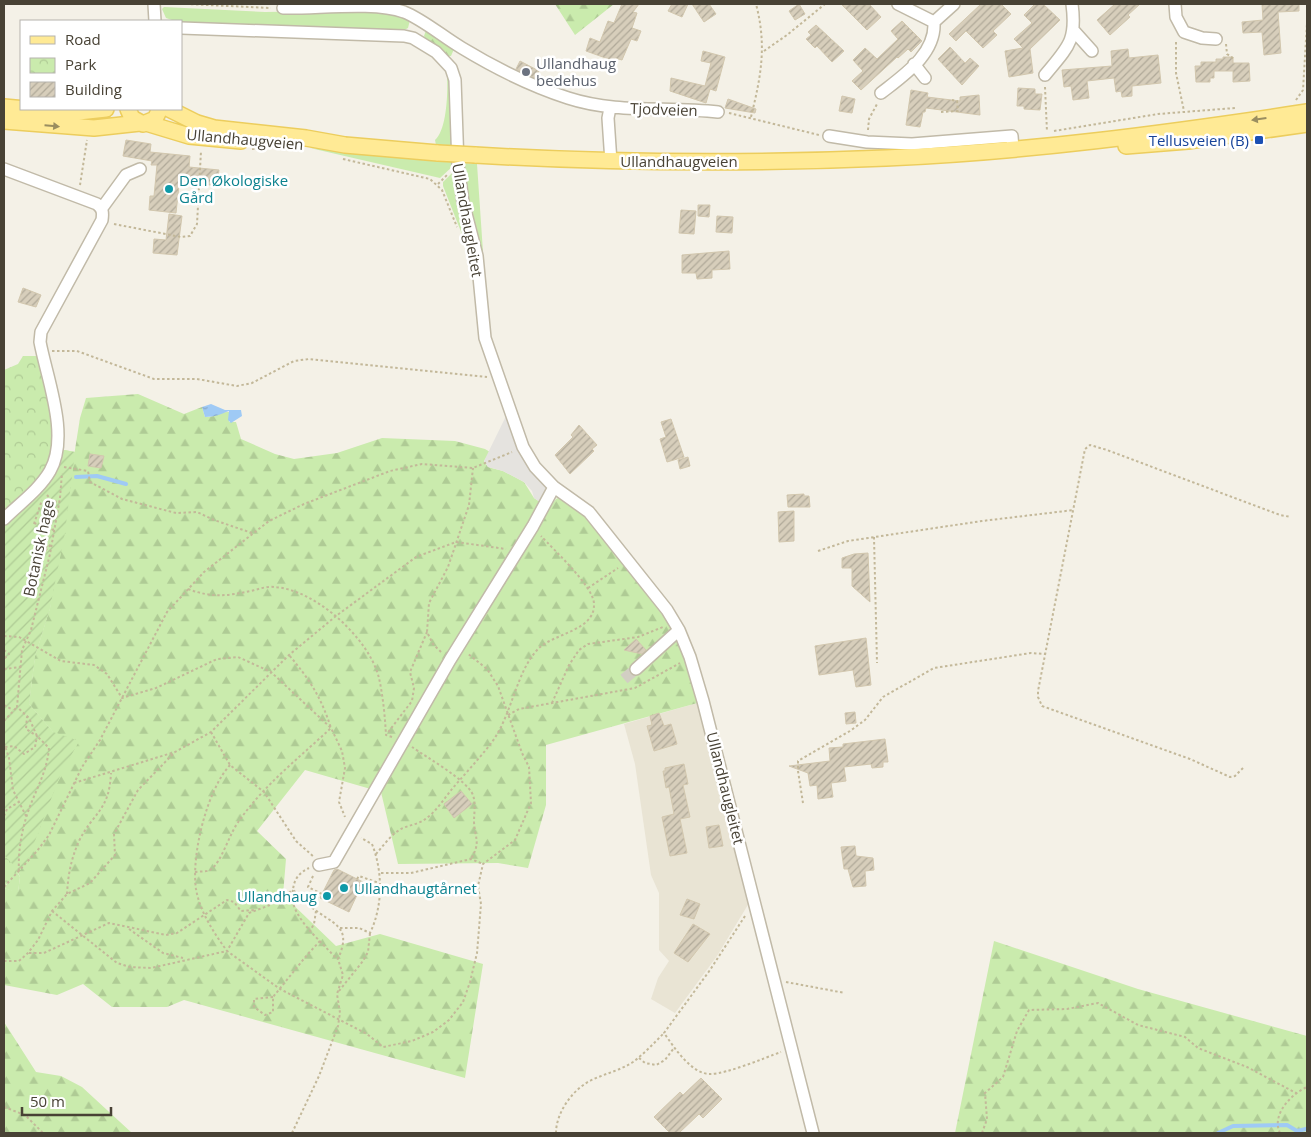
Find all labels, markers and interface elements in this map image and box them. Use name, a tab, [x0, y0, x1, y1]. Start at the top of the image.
legend	[20, 20, 182, 110]
text: Road	[65, 29, 101, 49]
place label: Ullandhaug bedehus	[536, 53, 616, 90]
text: Park	[65, 54, 96, 74]
marker: Ullandhaug bedehus	[520, 66, 532, 78]
text: Building	[65, 79, 122, 99]
street label: Tjodveien	[630, 98, 698, 120]
one-way arrow	[1251, 115, 1267, 123]
one-way arrow	[45, 122, 61, 130]
street label: Ullandhaugveien	[186, 124, 304, 154]
place label: Tellusveien (B)	[1149, 130, 1249, 150]
marker: Tellusveien (B)	[1253, 134, 1265, 146]
street label: Ullandhaugveien	[620, 151, 738, 171]
street label: Ullandhaugleitet	[448, 162, 488, 278]
place label: Den Økologiske Gård	[179, 170, 288, 207]
marker: Den Økologiske Gård	[163, 183, 175, 195]
street label: Botanisk hage	[18, 498, 58, 598]
street label: Ullandhaugleitet	[702, 730, 750, 846]
place label: Ullandhaugtårnet	[354, 878, 477, 898]
marker: Ullandhaugtårnet	[338, 882, 350, 894]
place label: Ullandhaug	[237, 886, 317, 906]
marker: Ullandhaug	[321, 890, 333, 902]
scale bar	[22, 1084, 111, 1116]
text: 50 m	[30, 1091, 65, 1111]

